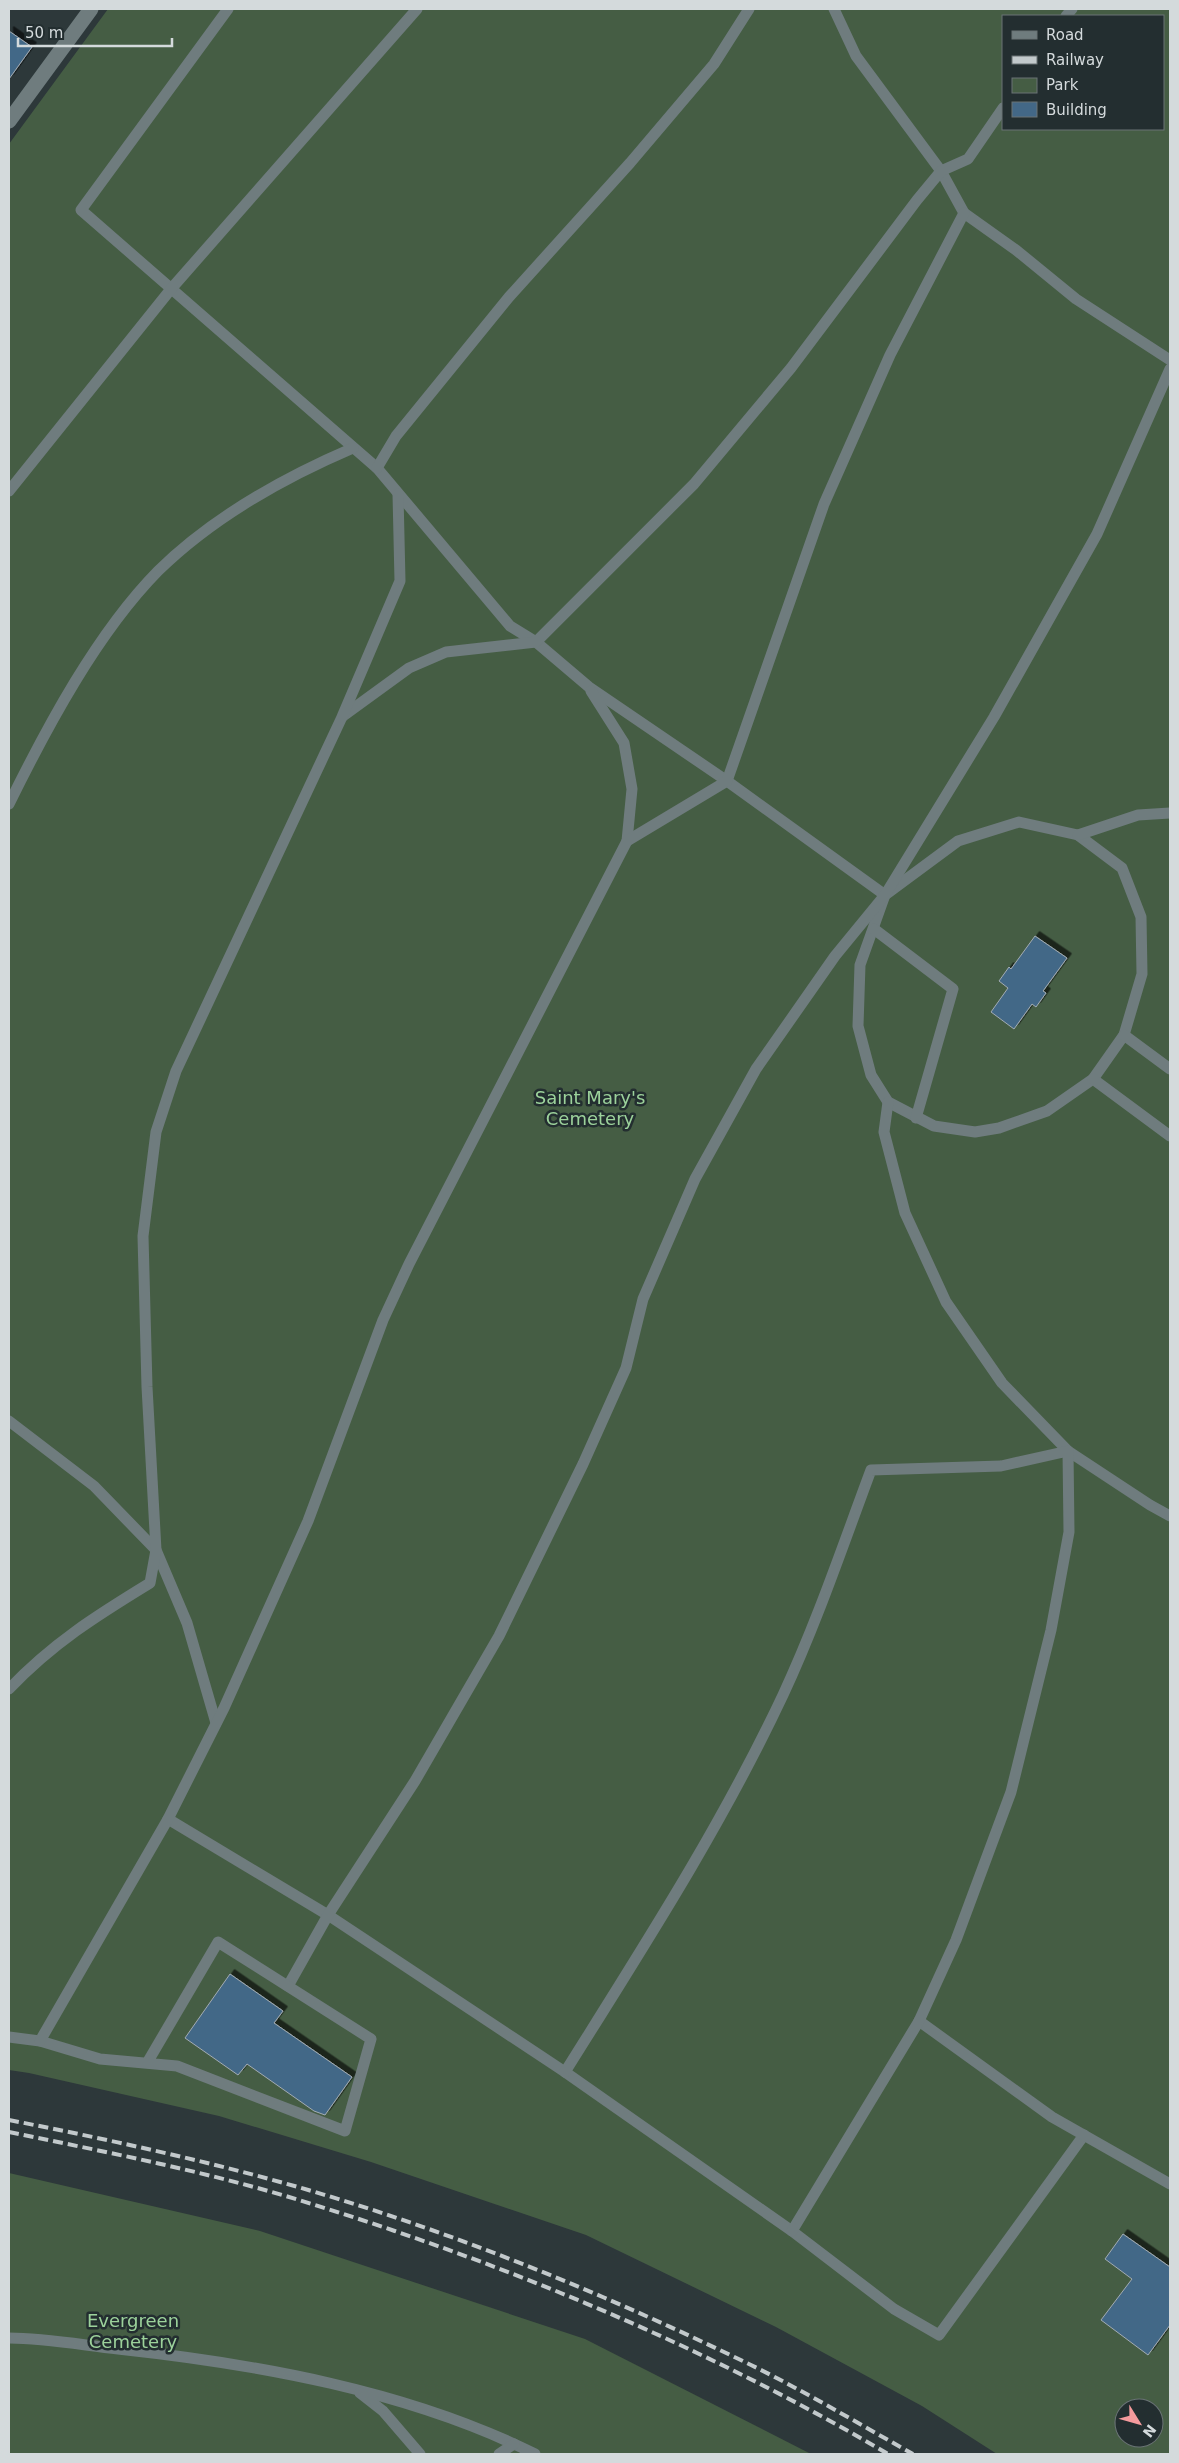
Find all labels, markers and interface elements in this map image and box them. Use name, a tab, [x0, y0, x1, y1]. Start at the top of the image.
scale bar	[18, 15, 171, 47]
legend	[1002, 15, 1164, 130]
text: 50 m	[25, 24, 63, 42]
text: Road	[1046, 26, 1084, 44]
text: Railway	[1046, 51, 1104, 69]
text: Park	[1046, 76, 1079, 94]
text: Building	[1046, 101, 1107, 119]
park label: Saint Mary's Cemetery	[535, 1087, 645, 1129]
park label: Evergreen Cemetery	[87, 2310, 179, 2352]
north arrow	[1114, 2398, 1164, 2448]
text: N	[1139, 2421, 1159, 2440]

